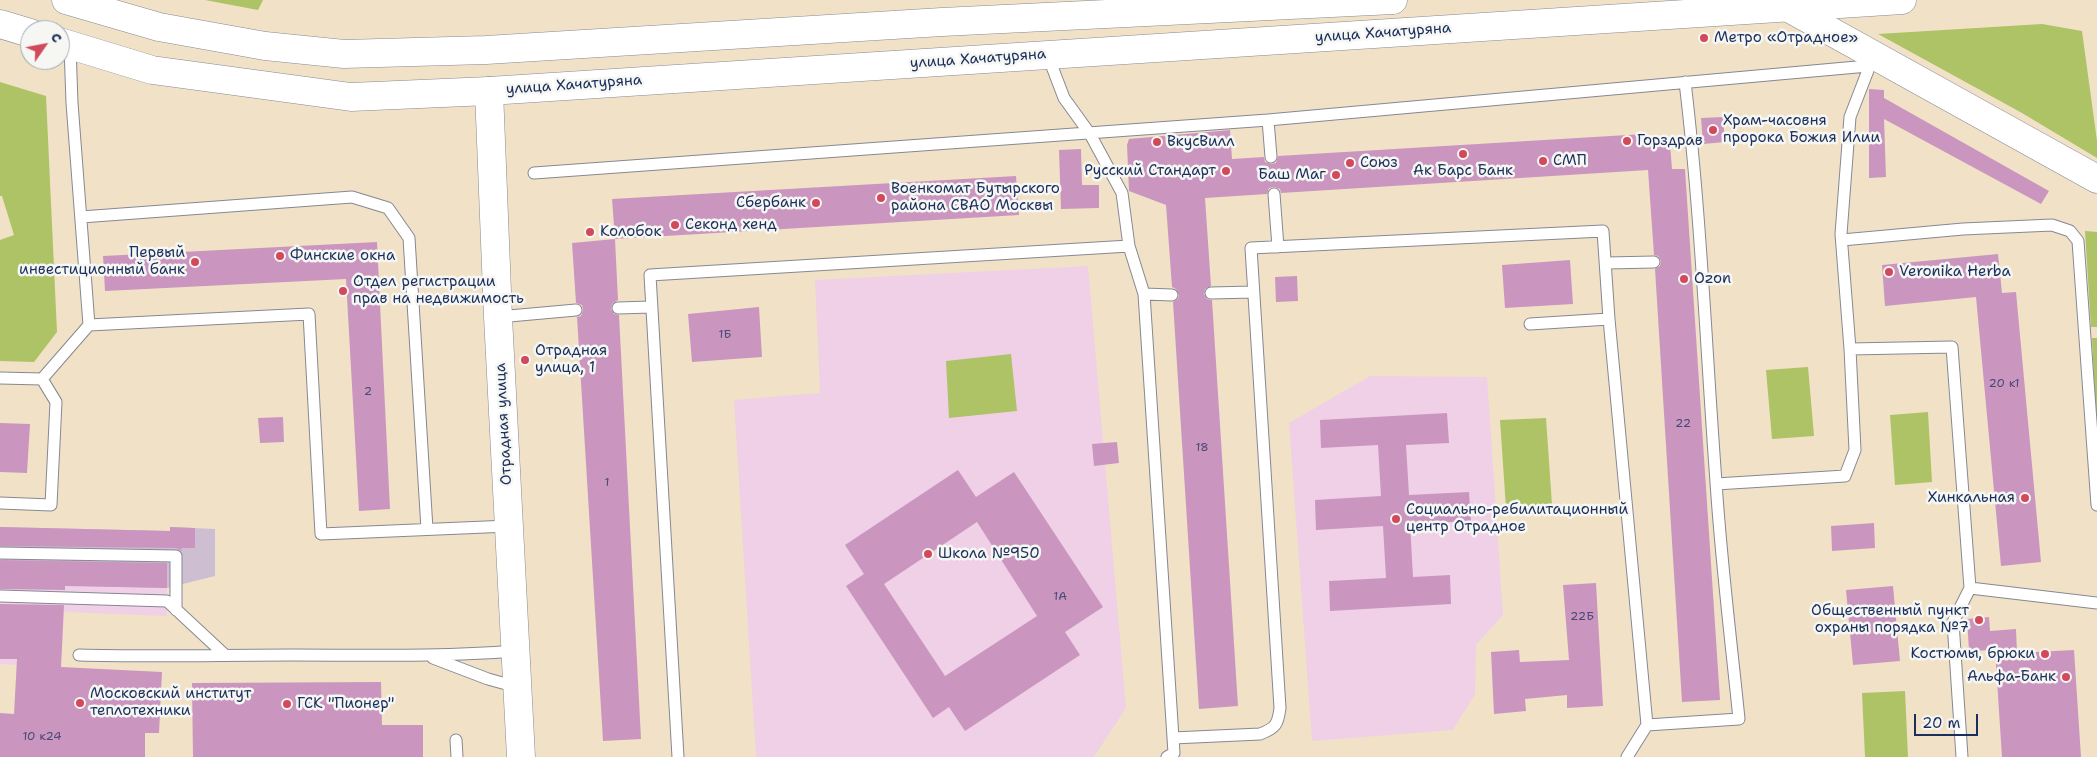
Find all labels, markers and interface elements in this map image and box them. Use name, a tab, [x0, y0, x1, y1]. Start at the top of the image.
street label: улица Хачатуряна	[1314, 19, 1452, 47]
north arrow	[20, 20, 70, 70]
text: С	[47, 29, 67, 46]
place label: Метро «Отрадное»	[1714, 29, 1858, 47]
marker: Метро «Отрадное»	[1698, 32, 1710, 44]
street label: улица Хачатуряна	[909, 45, 1047, 73]
street label: улица Хачатуряна	[505, 71, 643, 99]
place label: Храм-часовня пророка Божия Илии	[1723, 112, 1880, 147]
marker: Храм-часовня пророка Божия Илии	[1707, 124, 1719, 136]
place label: Горздрав	[1637, 132, 1703, 150]
place label: ВкусВилл	[1167, 133, 1235, 151]
marker: Горздрав	[1621, 135, 1633, 147]
marker: ВкусВилл	[1151, 136, 1163, 148]
marker: Ак Барс Банк	[1457, 148, 1469, 160]
place label: СМП	[1553, 152, 1587, 170]
place label: Союз	[1360, 154, 1398, 172]
marker: СМП	[1537, 155, 1549, 167]
marker: Союз	[1344, 157, 1356, 169]
place label: Русский Стандарт	[1084, 162, 1216, 180]
place label: Ак Барс Банк	[1413, 162, 1513, 180]
marker: Русский Стандарт	[1220, 165, 1232, 177]
place label: Баш Маг	[1258, 166, 1326, 184]
marker: Баш Маг	[1330, 169, 1342, 181]
place label: Военкомат Бутырского района СВАО Москвы	[891, 180, 1060, 215]
marker: Военкомат Бутырского района СВАО Москвы	[875, 192, 887, 204]
place label: Сбербанк	[736, 194, 806, 212]
marker: Сбербанк	[810, 197, 822, 209]
place label: Секонд хенд	[685, 216, 777, 234]
marker: Секонд хенд	[669, 219, 681, 231]
place label: Колобок	[600, 223, 661, 241]
marker: Колобок	[584, 226, 596, 238]
place label: Первый инвестиционный банк	[19, 244, 185, 279]
place label: Финские окна	[290, 247, 395, 265]
marker: Финские окна	[274, 250, 286, 262]
marker: Первый инвестиционный банк	[189, 256, 201, 268]
place label: Veronika Herba	[1899, 263, 2011, 281]
marker: Veronika Herba	[1883, 266, 1895, 278]
place label: Ozon	[1694, 270, 1731, 288]
place label: Отдел регистрации прав на недвижимость	[353, 273, 524, 308]
marker: Ozon	[1678, 273, 1690, 285]
marker: Отдел регистрации прав на недвижимость	[337, 285, 349, 297]
house number: 1Б	[719, 328, 731, 342]
place label: Отрадная улица, 1	[535, 342, 607, 377]
marker: Отрадная улица, 1	[519, 354, 531, 366]
street label: Отрадная улица	[492, 362, 516, 486]
house number: 20 к1	[1988, 377, 2020, 391]
house number: 2	[364, 385, 372, 399]
house number: 22	[1675, 417, 1691, 431]
house number: 18	[1195, 441, 1209, 455]
house number: 1	[604, 476, 610, 490]
place label: Хинкальная	[1928, 489, 2015, 507]
marker: Хинкальная	[2019, 492, 2031, 504]
place label: Социально-ребилитационный центр Отрадное	[1406, 501, 1628, 536]
marker: Социально-ребилитационный центр Отрадное	[1390, 513, 1402, 525]
place label: Школа №950	[938, 545, 1040, 563]
marker: Школа №950	[922, 548, 934, 560]
house number: 1А	[1053, 590, 1067, 604]
place label: Общественный пункт охраны порядка №7	[1811, 602, 1969, 637]
house number: 22Б	[1570, 610, 1594, 624]
marker: Общественный пункт охраны порядка №7	[1973, 614, 1985, 626]
place label: Костюмы, брюки	[1911, 645, 2035, 663]
marker: Костюмы, брюки	[2039, 648, 2051, 660]
place label: Альфа-Банк	[1967, 668, 2056, 686]
marker: Альфа-Банк	[2060, 671, 2072, 683]
place label: Московский институт теплотехники	[90, 685, 251, 720]
place label: ГСК "Пионер"	[297, 695, 394, 713]
marker: Московский институт теплотехники	[74, 697, 86, 709]
marker: ГСК "Пионер"	[281, 698, 293, 710]
scale bar	[1917, 704, 1981, 736]
text: 20 m	[1922, 713, 1961, 733]
house number: 10 к24	[22, 730, 62, 744]

